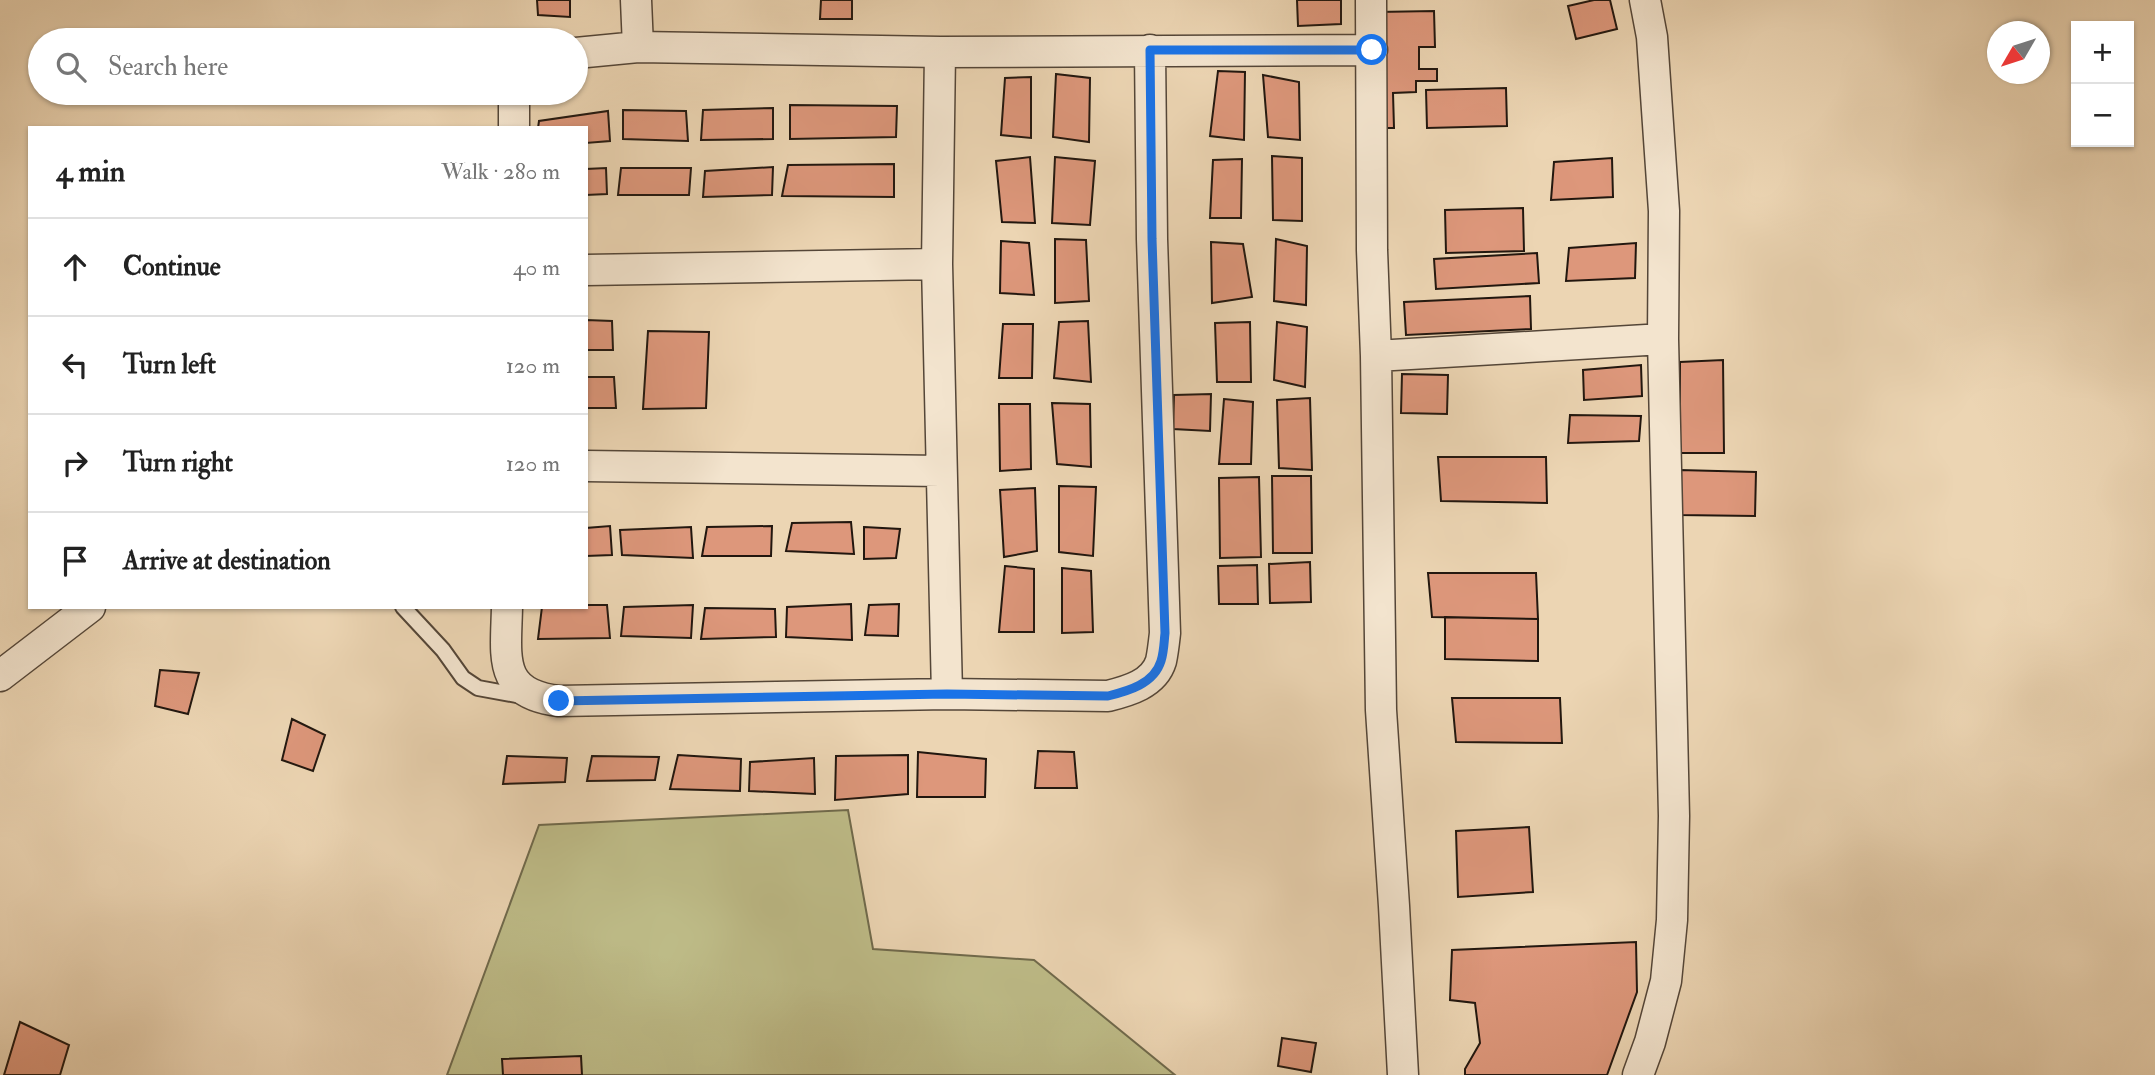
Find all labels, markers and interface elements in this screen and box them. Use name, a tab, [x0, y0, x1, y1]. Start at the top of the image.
north arrow	[1987, 21, 2050, 84]
map controls	[2071, 21, 2134, 147]
button: +	[2071, 21, 2134, 84]
search box	[28, 28, 588, 105]
route start	[1356, 34, 1387, 65]
icon: search	[52, 48, 90, 86]
text: Search here	[108, 51, 228, 83]
button: −	[2071, 84, 2134, 147]
text: 4 min	[56, 153, 125, 190]
text: Walk · 280 m	[441, 157, 560, 186]
icon: ahead	[56, 248, 94, 286]
text: Continue	[123, 251, 221, 283]
text: 40 m	[513, 253, 560, 282]
icon: left	[56, 346, 94, 384]
text: Turn left	[123, 349, 216, 381]
text: 120 m	[506, 351, 560, 380]
icon: right	[56, 444, 94, 482]
text: Turn right	[123, 447, 233, 479]
text: 120 m	[506, 449, 560, 478]
icon: arrive	[56, 542, 94, 580]
text: Arrive at destination	[123, 545, 331, 577]
route end	[543, 685, 574, 716]

